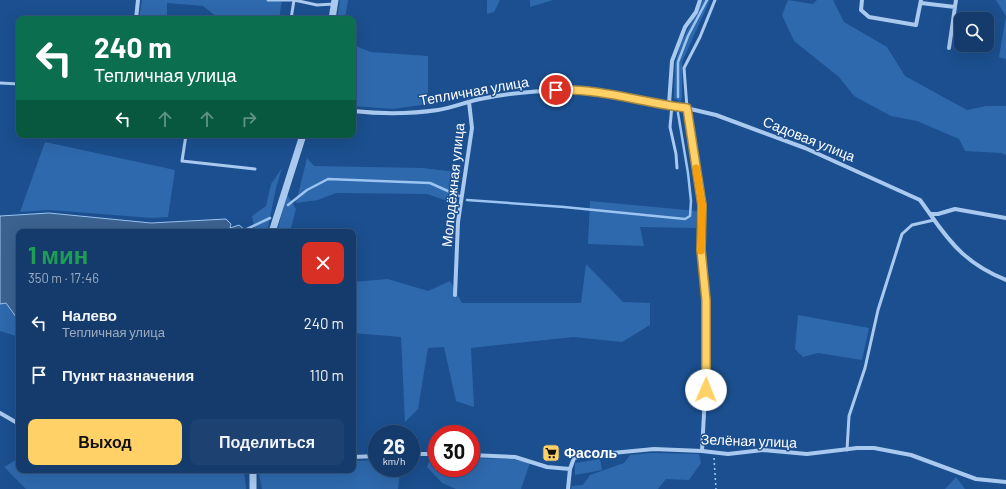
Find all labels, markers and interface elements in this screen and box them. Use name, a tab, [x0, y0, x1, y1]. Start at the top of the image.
map controls	[954, 12, 994, 52]
button: search	[954, 12, 994, 52]
text: 240 m	[94, 30, 172, 64]
icon: left	[28, 32, 80, 84]
text: Тепличная улица	[94, 64, 236, 86]
street label: Тепличная улица	[418, 72, 530, 108]
pin	[539, 73, 573, 107]
icon: arrive	[545, 79, 567, 101]
icon: left	[112, 108, 134, 130]
icon: ahead	[154, 108, 176, 130]
icon: ahead	[196, 108, 218, 130]
icon: right	[238, 108, 260, 130]
street label: Садовая улица	[761, 112, 858, 165]
street label: Молодёжная улица	[438, 122, 468, 248]
text: 1 мин	[28, 240, 88, 269]
button: close	[302, 242, 344, 284]
text: 350 m · 17:46	[28, 270, 99, 286]
text: Налево	[62, 306, 117, 324]
icon: left	[28, 312, 50, 334]
text: 240 m	[304, 314, 344, 332]
text: Тепличная улица	[62, 324, 165, 340]
icon: arrive	[28, 364, 50, 386]
text: Пункт назначения	[62, 366, 194, 384]
text: 110 m	[310, 366, 344, 384]
position arrow	[685, 369, 727, 411]
button: Выход	[28, 419, 182, 465]
button: Поделиться	[190, 419, 344, 465]
speed limit sign: 30	[428, 425, 480, 477]
street label: Зелёная улица	[701, 430, 798, 451]
text: 26	[383, 434, 405, 458]
supermarket icon: Фасоль	[541, 443, 561, 463]
place label: Фасоль	[564, 444, 618, 461]
text: km/h	[383, 455, 405, 467]

